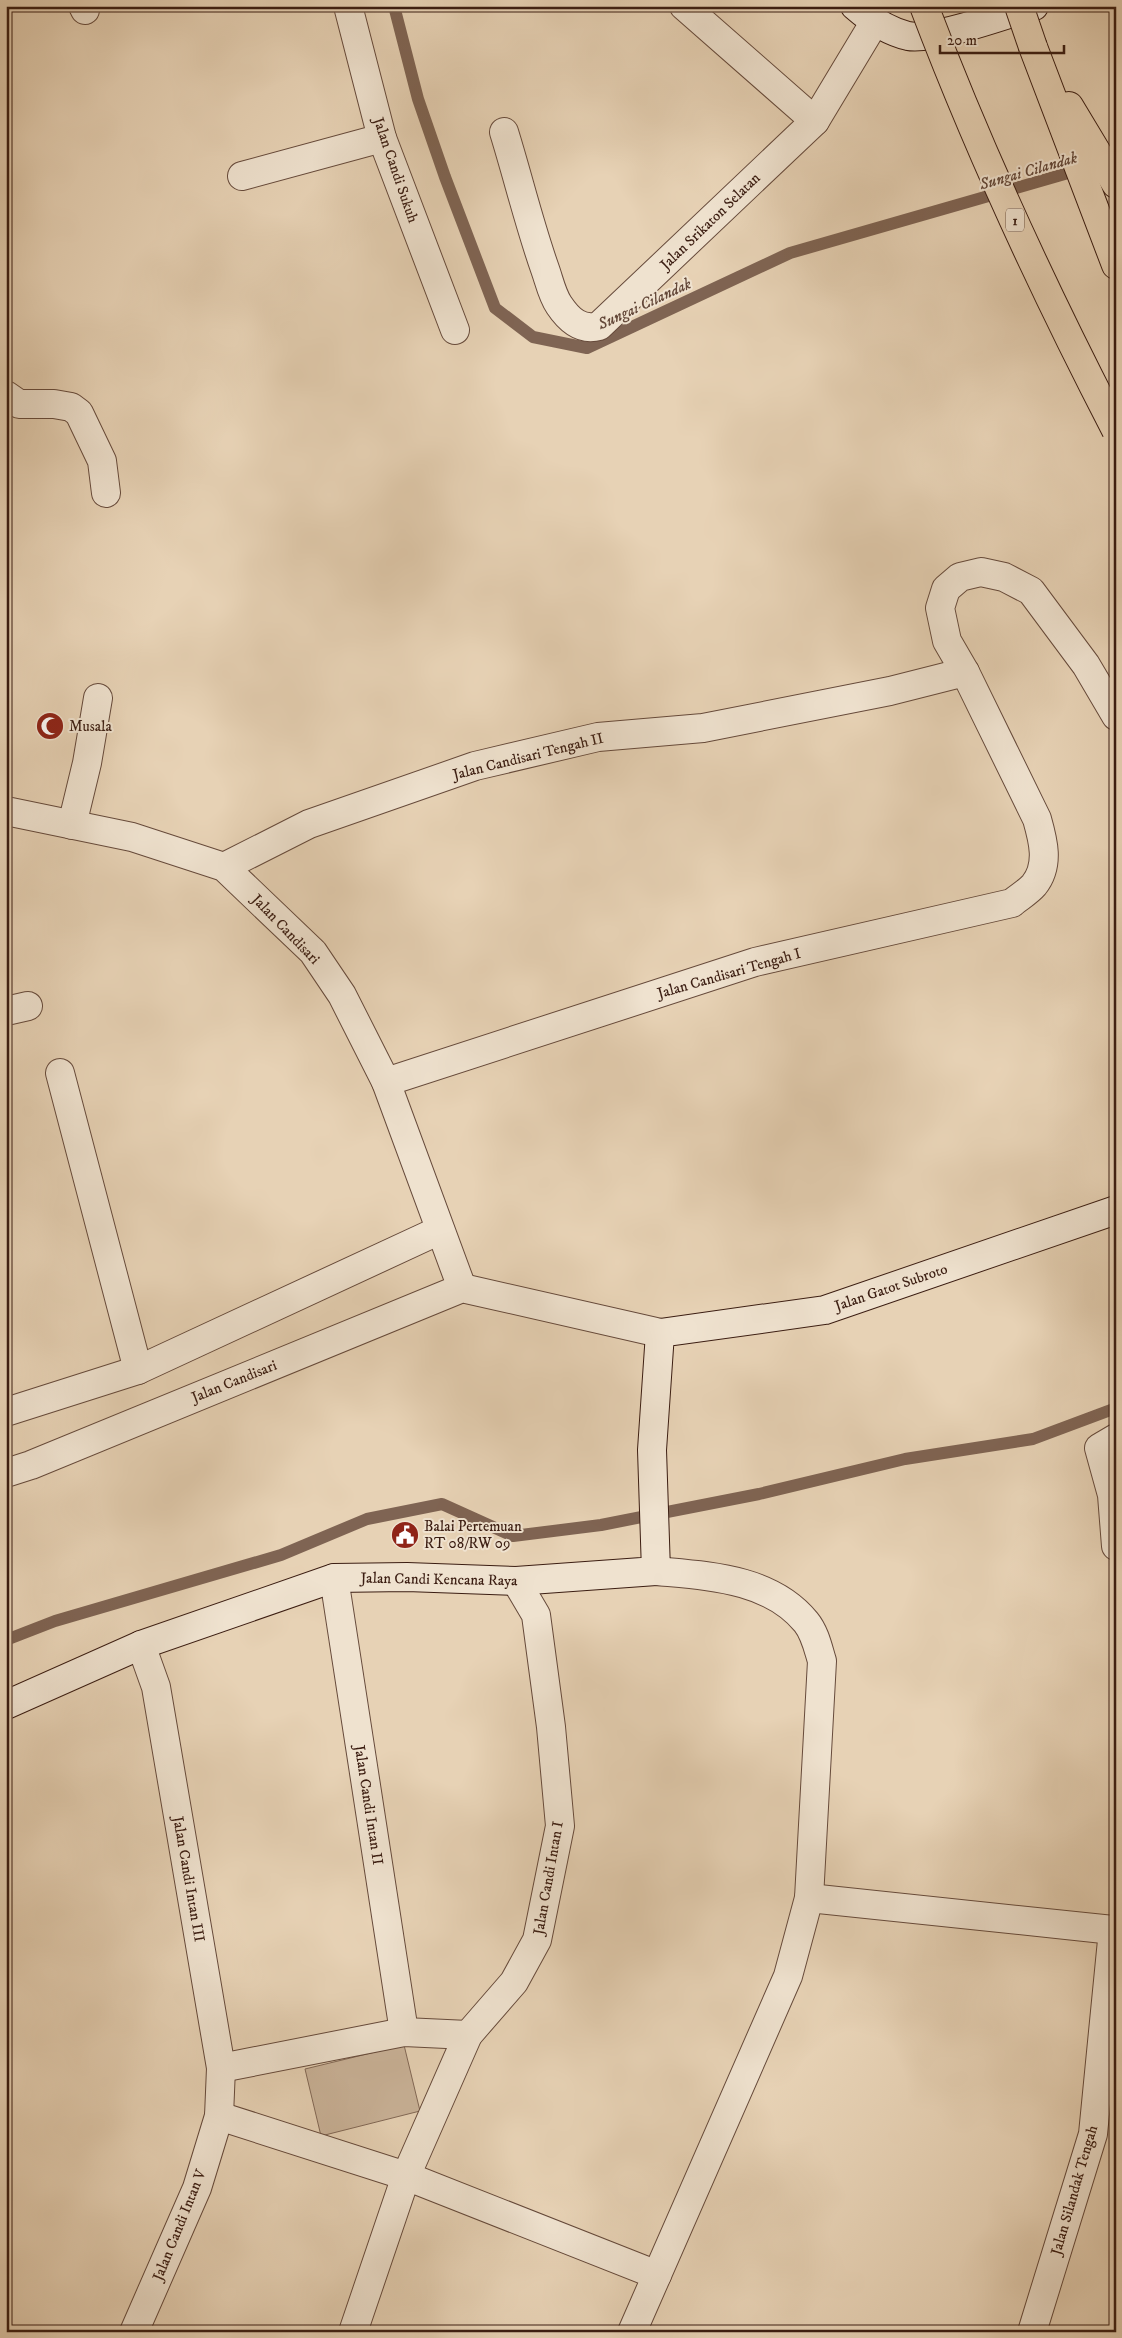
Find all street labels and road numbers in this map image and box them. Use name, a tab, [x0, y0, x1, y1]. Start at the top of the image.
street label: Jalan Candi Sukuh	[368, 113, 423, 226]
street label: Jalan Srikaton Selatan	[655, 169, 765, 275]
road number: 1	[1006, 208, 1024, 232]
street label: Jalan Candisari Tengah II	[449, 729, 605, 785]
street label: Jalan Candisari	[246, 889, 324, 969]
street label: Jalan Candisari Tengah I	[653, 944, 803, 1004]
street label: Jalan Gatot Subroto	[830, 1259, 950, 1316]
street label: Jalan Candisari	[187, 1356, 280, 1408]
street label: Jalan Candi Kencana Raya	[358, 1569, 518, 1590]
street label: Jalan Candi Intan II	[349, 1742, 387, 1866]
street label: Jalan Candi Intan III	[168, 1813, 209, 1943]
street label: Jalan Candi Intan I	[529, 1820, 568, 1938]
street label: Jalan Silandak Tengah	[1046, 2123, 1102, 2259]
street label: Jalan Candi Intan V	[148, 2166, 211, 2285]

